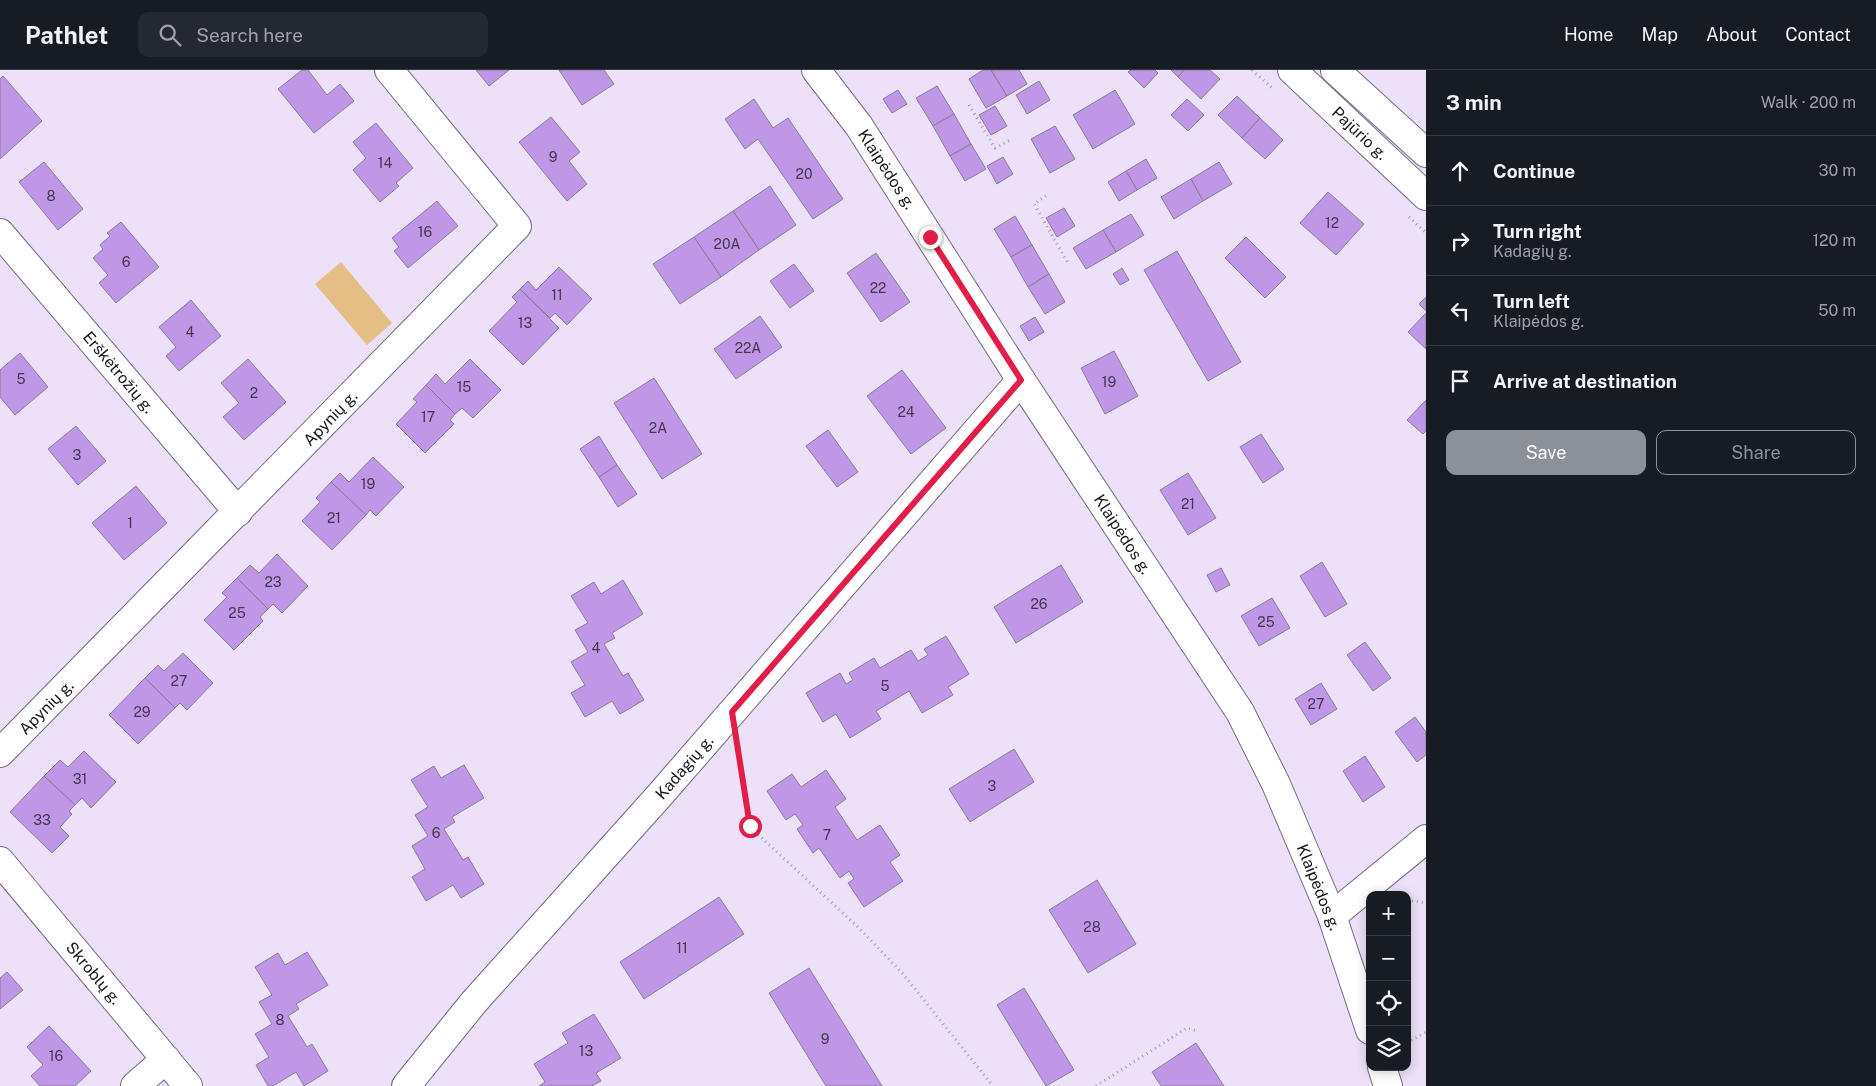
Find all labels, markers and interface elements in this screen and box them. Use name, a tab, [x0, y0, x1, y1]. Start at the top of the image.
search box	[138, 12, 488, 57]
text: Pathlet	[25, 21, 108, 49]
icon: search	[156, 21, 184, 49]
text: Search here	[196, 24, 303, 46]
text: Home	[1564, 24, 1614, 45]
text: Map	[1642, 24, 1678, 45]
text: About	[1706, 24, 1757, 45]
text: Contact	[1785, 24, 1851, 45]
text: 3 min	[1446, 90, 1502, 115]
text: Walk · 200 m	[1761, 93, 1856, 112]
street label: Pajūrio g.	[1328, 103, 1391, 164]
street label: Klaipėdos g.	[854, 126, 919, 213]
house number: 9	[549, 149, 558, 165]
house number: 14	[378, 155, 392, 171]
icon: ahead	[1446, 157, 1474, 185]
text: Continue	[1493, 160, 1575, 182]
text: 30 m	[1819, 161, 1856, 180]
house number: 20	[796, 166, 812, 182]
house number: 8	[46, 188, 56, 204]
house number: 12	[1325, 215, 1339, 231]
text: Turn right	[1493, 220, 1582, 242]
house number: 16	[418, 224, 432, 240]
route end	[919, 226, 942, 249]
icon: right	[1446, 227, 1474, 255]
text: 120 m	[1812, 231, 1856, 250]
house number: 20A	[714, 236, 740, 252]
text: Kadagių g.	[1493, 242, 1572, 261]
house number: 6	[122, 254, 131, 270]
house number: 22	[870, 280, 886, 296]
house number: 11	[551, 287, 563, 303]
text: Turn left	[1493, 290, 1570, 312]
icon: left	[1446, 297, 1474, 325]
text: 50 m	[1818, 301, 1856, 320]
text: Klaipėdos g.	[1493, 312, 1584, 331]
house number: 13	[518, 315, 532, 331]
house number: 4	[186, 324, 195, 340]
street label: Erškėtrožių g.	[79, 328, 158, 417]
house number: 22A	[735, 340, 761, 356]
icon: arrive	[1446, 367, 1474, 395]
text: Arrive at destination	[1493, 370, 1677, 392]
house number: 5	[17, 371, 26, 387]
house number: 19	[1102, 374, 1116, 390]
house number: 15	[457, 379, 471, 395]
house number: 2	[250, 385, 258, 401]
street label: Apynių g.	[299, 387, 361, 450]
house number: 24	[897, 404, 915, 420]
house number: 17	[421, 409, 435, 425]
house number: 2A	[649, 420, 667, 436]
button: Save	[1446, 430, 1646, 475]
button: Share	[1656, 430, 1856, 475]
house number: 3	[73, 447, 82, 463]
house number: 19	[361, 476, 375, 492]
street label: Klaipėdos g.	[1090, 491, 1155, 578]
house number: 21	[1181, 496, 1195, 512]
house number: 21	[327, 510, 341, 526]
house number: 1	[127, 515, 133, 531]
house number: 23	[264, 574, 282, 590]
house number: 26	[1030, 596, 1048, 612]
house number: 25	[228, 605, 246, 621]
house number: 25	[1257, 614, 1275, 630]
house number: 4	[592, 640, 601, 656]
house number: 27	[171, 673, 187, 689]
street label: Apynių g.	[15, 676, 78, 739]
house number: 5	[881, 678, 890, 694]
house number: 27	[1308, 696, 1324, 712]
house number: 29	[133, 704, 151, 720]
street label: Kadagių g.	[651, 731, 717, 803]
house number: 31	[73, 771, 87, 787]
house number: 3	[988, 778, 997, 794]
house number: 33	[33, 812, 51, 828]
route start	[739, 815, 762, 838]
house number: 6	[432, 825, 441, 841]
house number: 7	[823, 827, 831, 843]
street label: Klaipėdos g.	[1293, 841, 1344, 933]
map controls	[1366, 891, 1411, 1071]
button: +	[1366, 891, 1411, 936]
house number: 28	[1083, 919, 1101, 935]
button: −	[1366, 936, 1411, 981]
street label: Skroblų g.	[62, 938, 125, 1008]
house number: 11	[676, 940, 688, 956]
button: locate	[1366, 981, 1411, 1026]
house number: 8	[275, 1012, 285, 1028]
button: layers	[1366, 1026, 1411, 1071]
house number: 9	[821, 1031, 830, 1047]
house number: 13	[579, 1043, 593, 1059]
house number: 16	[49, 1048, 63, 1064]

